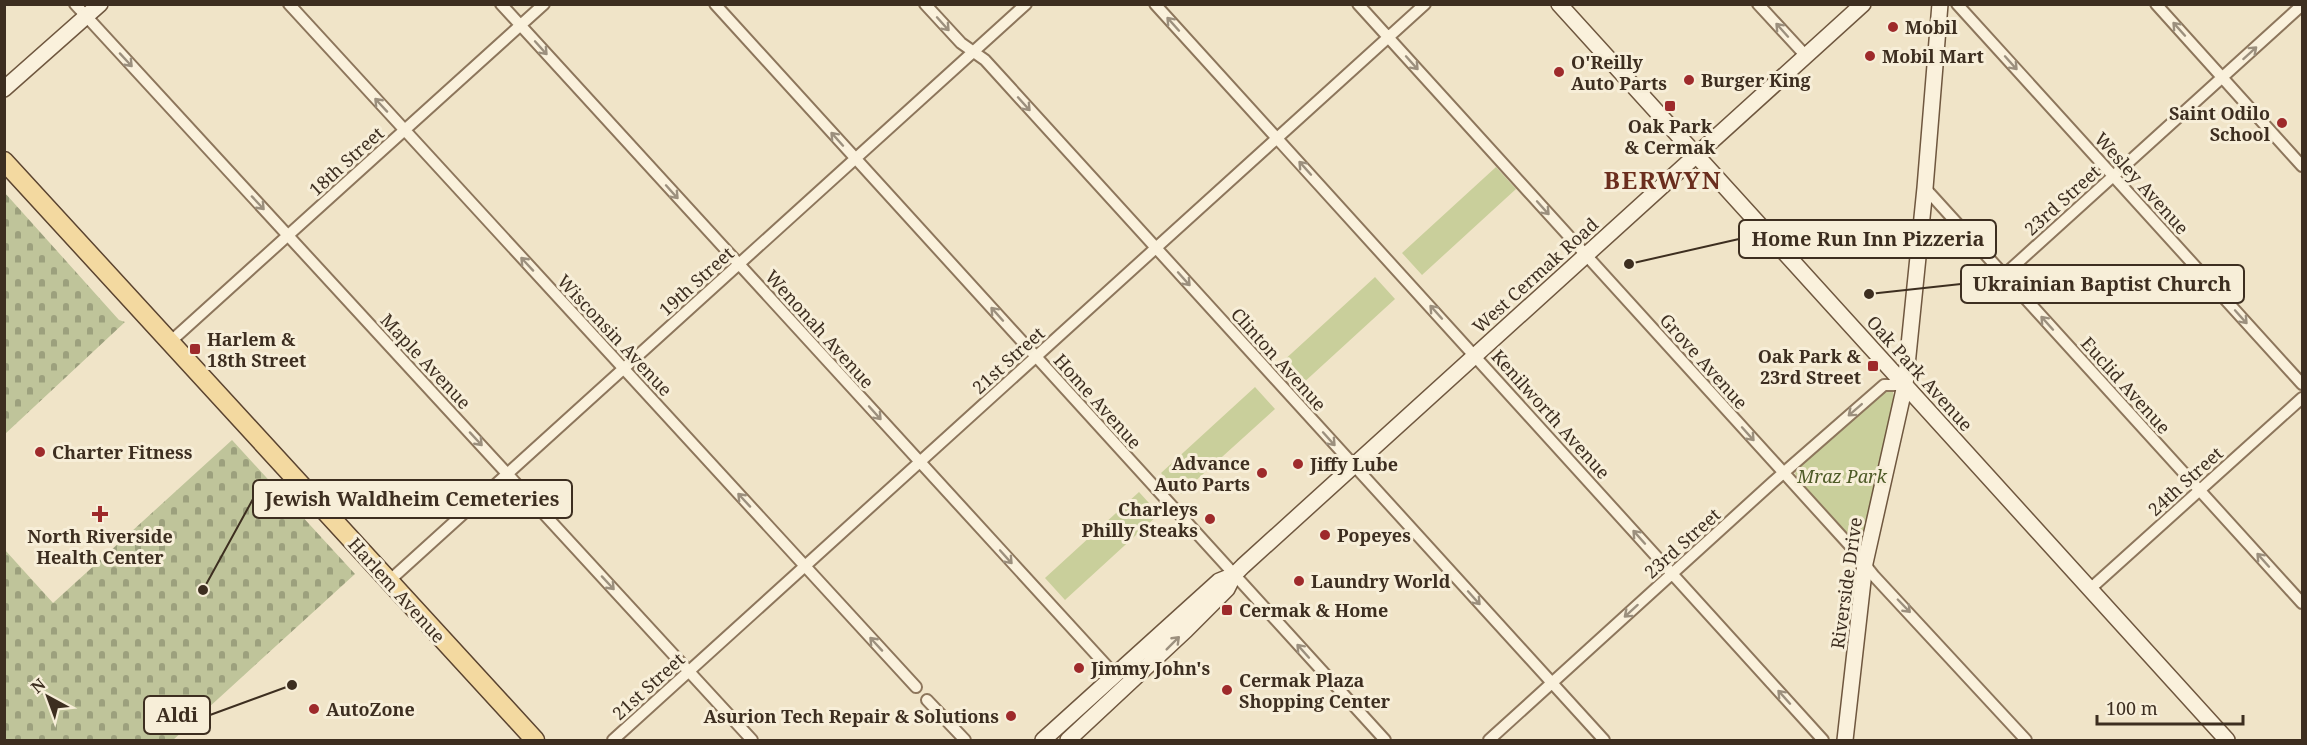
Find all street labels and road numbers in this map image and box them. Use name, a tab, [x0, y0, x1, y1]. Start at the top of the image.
street label: 18th Street	[303, 121, 389, 201]
street label: Wesley Avenue	[2090, 127, 2194, 239]
street label: 23rd Street	[2019, 159, 2105, 241]
street label: West Cermak Road	[1467, 212, 1603, 338]
street label: 19th Street	[653, 241, 739, 321]
street label: Wenonah Avenue	[760, 265, 880, 393]
street label: Wisconsin Avenue	[552, 269, 678, 401]
street label: Clinton Avenue	[1226, 302, 1332, 416]
street label: Maple Avenue	[376, 308, 476, 414]
street label: Grove Avenue	[1655, 308, 1753, 414]
street label: Oak Park Avenue	[1862, 310, 1978, 436]
street label: 21st Street	[967, 321, 1049, 399]
street label: Euclid Avenue	[2076, 331, 2176, 439]
street label: Kenilworth Avenue	[1487, 344, 1615, 484]
street label: Home Avenue	[1049, 348, 1147, 454]
street label: 24th Street	[2142, 441, 2228, 521]
street label: 23rd Street	[1639, 502, 1725, 584]
street label: Riverside Drive	[1825, 516, 1867, 650]
street label: Harlem Avenue	[343, 532, 451, 648]
street label: 21st Street	[607, 647, 689, 725]

